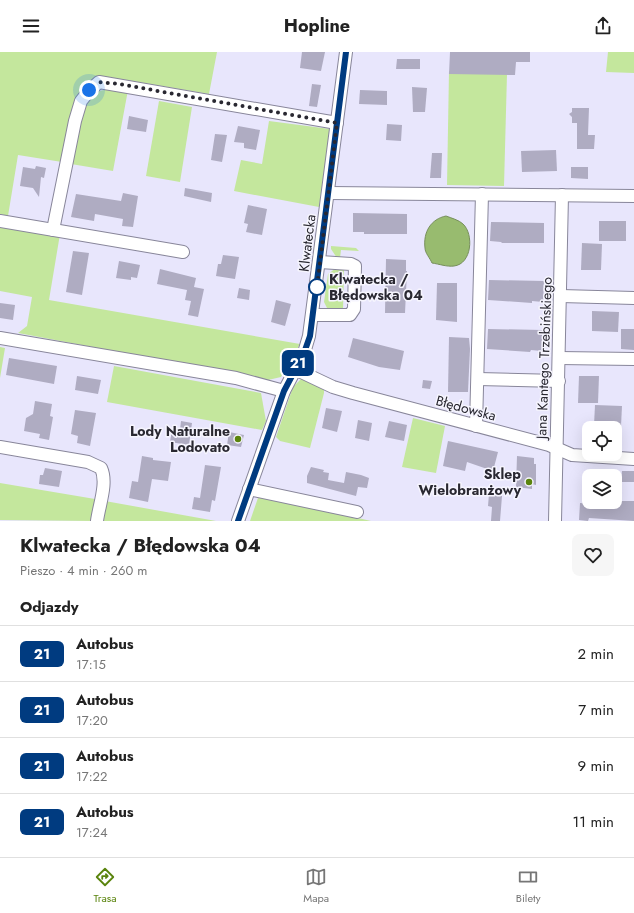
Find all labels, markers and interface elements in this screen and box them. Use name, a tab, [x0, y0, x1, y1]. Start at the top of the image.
text: Hopline	[284, 13, 350, 39]
icon: menu	[20, 15, 42, 37]
icon: share	[592, 15, 614, 37]
your location	[79, 80, 99, 100]
street label: Klwatecka	[294, 213, 320, 273]
place label: Klwatecka / Błędowska 04	[329, 269, 423, 305]
street label: Jana Kantego Trzebińskiego	[531, 276, 557, 441]
marker: Klwatecka / Błędowska 04	[308, 278, 326, 296]
line badge: 21	[280, 350, 316, 376]
text: 21	[290, 353, 306, 373]
street label: Błędowska	[434, 390, 498, 426]
place label: Lody Naturalne Lodovato	[130, 421, 230, 457]
map controls	[582, 421, 622, 509]
button: locate	[582, 421, 622, 461]
marker: Lody Naturalne Lodovato	[233, 434, 243, 444]
place label: Sklep Wielobranżowy	[418, 464, 522, 500]
button: layers	[582, 469, 622, 509]
marker: Sklep Wielobranżowy	[524, 477, 534, 487]
text: Klwatecka / Błędowska 04	[20, 532, 261, 559]
button: heart	[572, 534, 614, 576]
text: Pieszo · 4 min · 260 m	[20, 561, 147, 580]
text: Odjazdy	[20, 596, 79, 618]
text: Autobus	[76, 633, 134, 655]
text: 2 min	[577, 643, 614, 665]
text: 21	[34, 644, 50, 664]
text: 17:15	[76, 655, 106, 674]
text: Autobus	[76, 689, 134, 711]
text: 7 min	[578, 699, 614, 721]
text: 21	[34, 700, 50, 720]
text: 17:20	[76, 711, 108, 730]
text: Autobus	[76, 745, 134, 767]
text: 9 min	[577, 755, 614, 777]
text: 21	[34, 756, 50, 776]
text: 17:22	[76, 767, 107, 786]
text: Autobus	[76, 801, 134, 823]
text: 11 min	[573, 811, 614, 833]
text: 21	[34, 812, 50, 832]
text: 17:24	[76, 823, 108, 842]
tab: Trasa	[93, 866, 116, 906]
tab: Mapa	[303, 866, 329, 906]
tab: Bilety	[516, 866, 541, 906]

